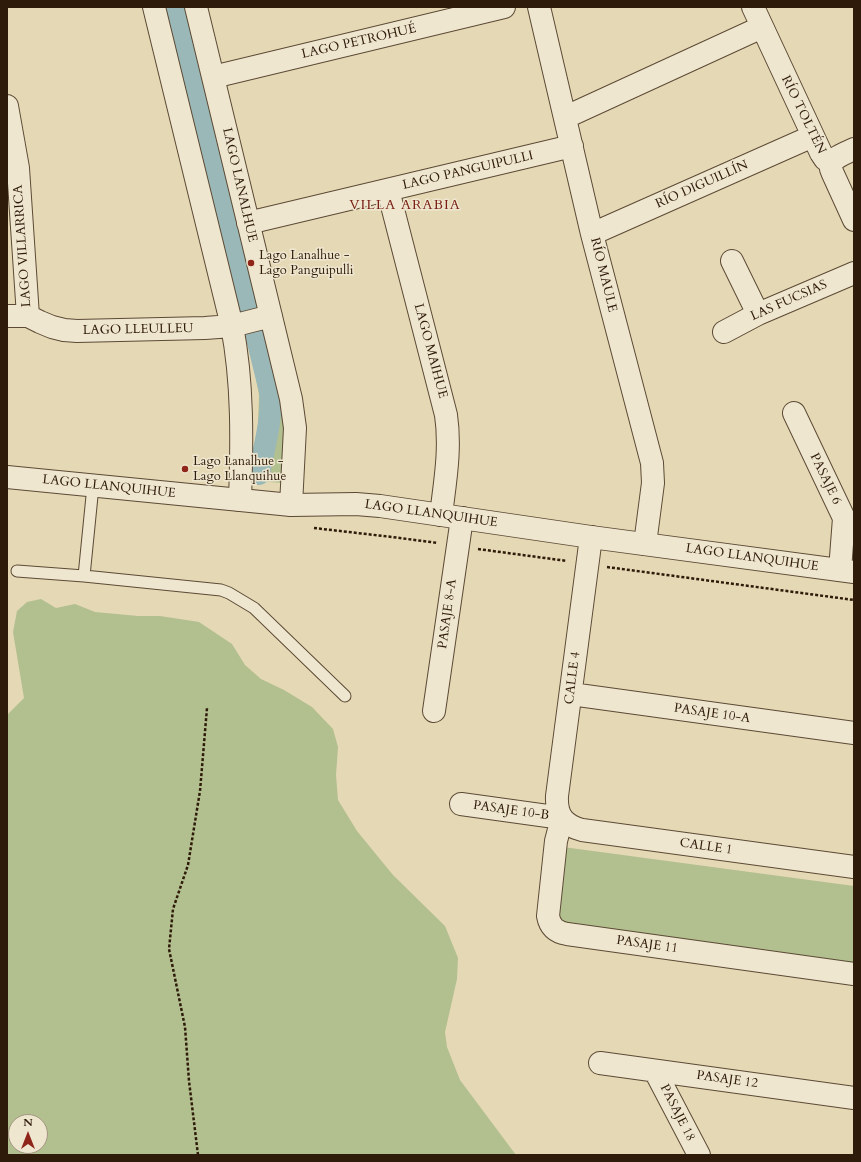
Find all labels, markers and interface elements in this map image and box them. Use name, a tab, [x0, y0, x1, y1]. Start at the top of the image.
street label: LAGO PETROHUÉ	[300, 21, 418, 63]
street label: RÍO TOLTÉN	[777, 73, 829, 157]
street label: LAGO LANALHUE	[218, 126, 260, 244]
street label: LAGO PANGUIPULLI	[401, 148, 535, 194]
street label: RÍO DIGUILLÍN	[653, 158, 751, 212]
street label: LAGO VILLARRICA	[11, 184, 35, 308]
district label: VILLA ARABIA	[349, 198, 461, 214]
street label: RÍO MAULE	[586, 236, 620, 314]
place label: Lago Lanalhue - Lago Panguipulli	[259, 248, 353, 279]
marker: Lago Lanalhue - Lago Panguipulli	[246, 258, 256, 268]
street label: LAS FUCSIAS	[748, 277, 830, 325]
street label: LAGO MAIHUE	[410, 302, 450, 400]
street label: LAGO LLEULLEU	[82, 321, 194, 339]
street label: PASAJE 6	[806, 451, 844, 507]
place label: Lago Lanalhue - Lago Llanquihue	[193, 454, 286, 485]
marker: Lago Lanalhue - Lago Llanquihue	[180, 464, 190, 474]
street label: LAGO LLANQUIHUE	[42, 472, 176, 502]
street label: LAGO LLANQUIHUE	[364, 497, 498, 531]
street label: LAGO LLANQUIHUE	[685, 541, 819, 575]
street label: PASAJE 8-A	[435, 578, 461, 650]
street label: CALLE 4	[562, 651, 584, 705]
street label: PASAJE 10-A	[673, 701, 751, 727]
street label: PASAJE 10-B	[472, 798, 550, 824]
street label: CALLE 1	[679, 836, 733, 858]
street label: PASAJE 11	[615, 933, 679, 957]
street label: PASAJE 12	[695, 1068, 759, 1092]
street label: PASAJE 18	[656, 1082, 698, 1144]
north arrow	[8, 1114, 48, 1154]
text: N	[23, 1115, 33, 1130]

